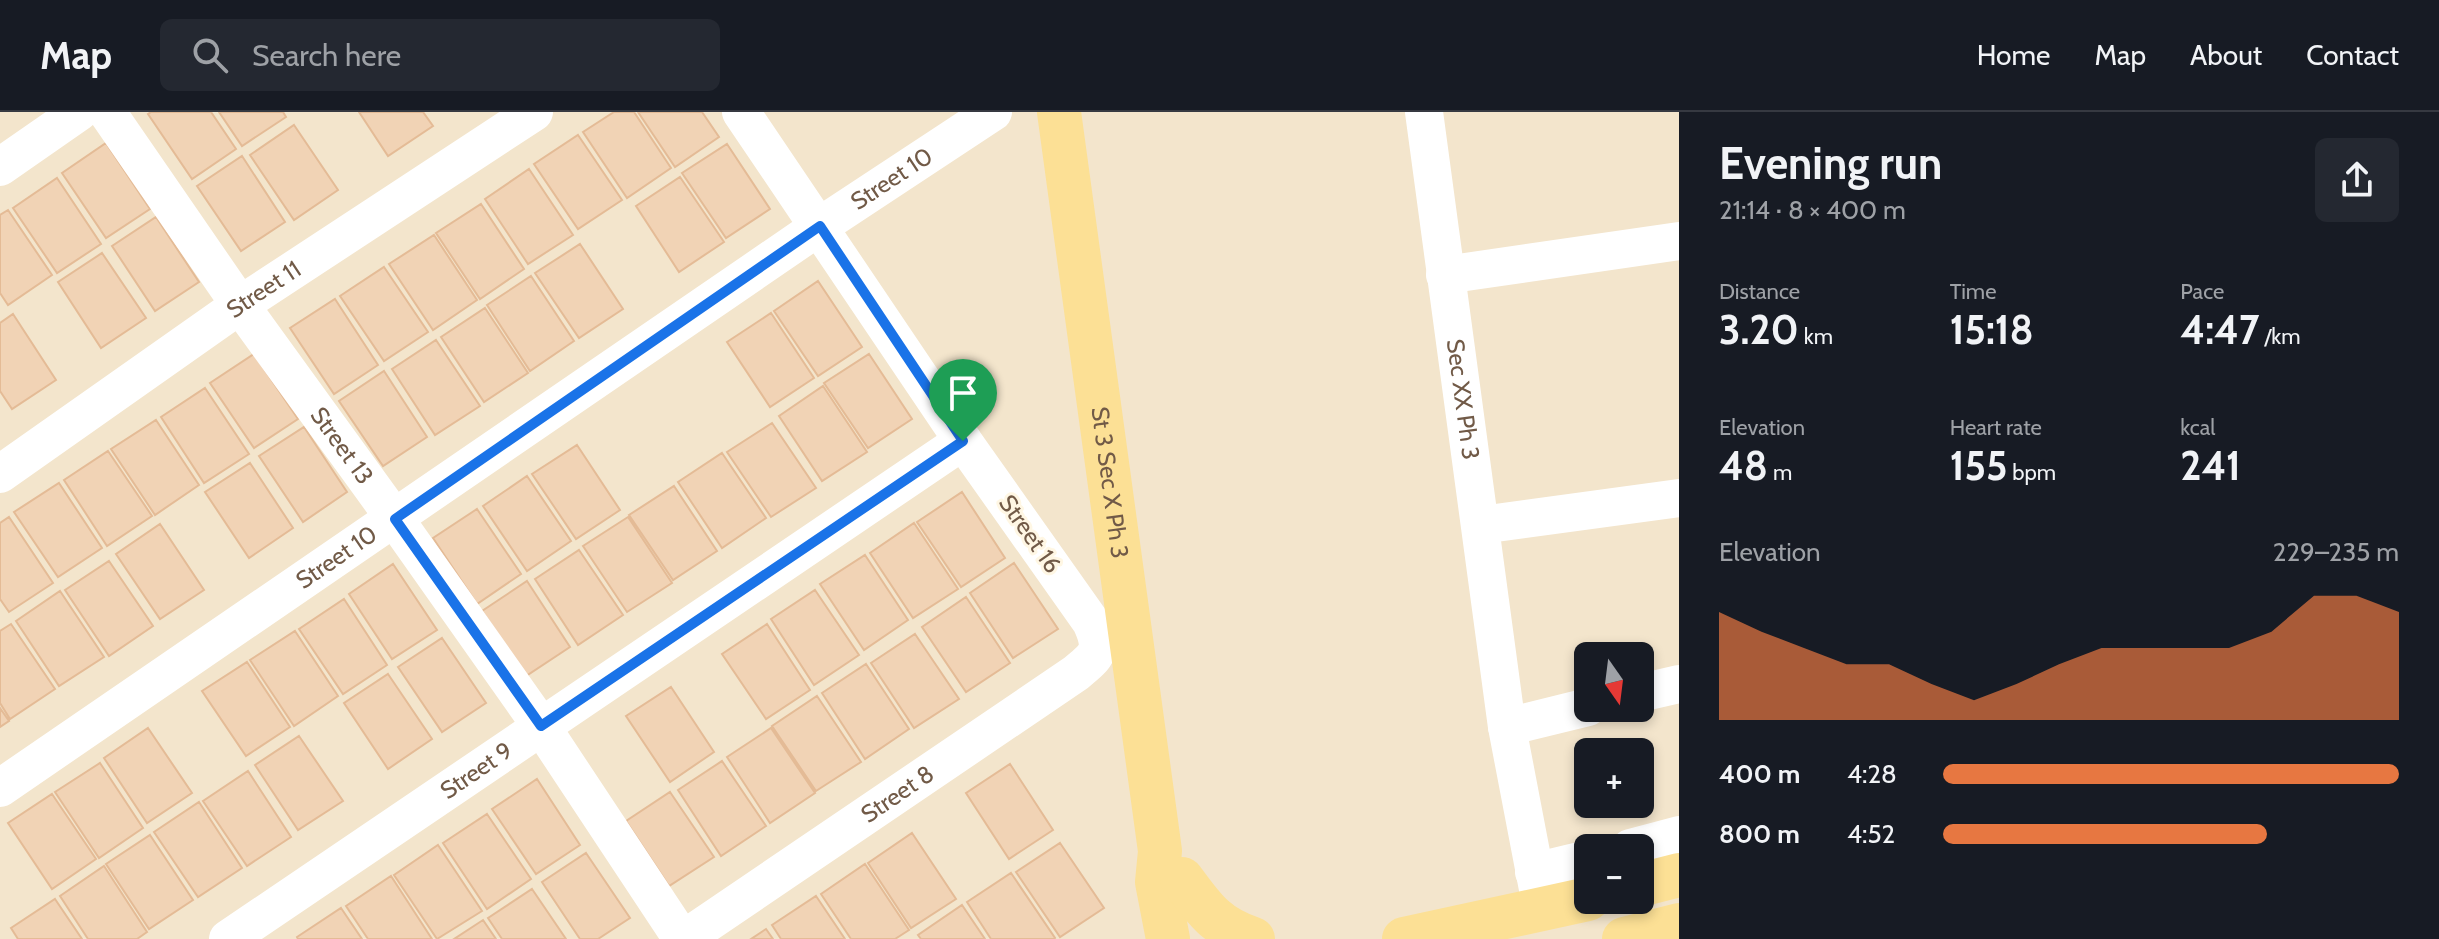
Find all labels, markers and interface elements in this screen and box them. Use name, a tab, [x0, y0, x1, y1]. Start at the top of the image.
search box	[160, 19, 720, 91]
text: Map	[40, 32, 112, 79]
icon: search	[188, 33, 232, 77]
text: Search here	[252, 37, 401, 74]
text: Home	[1977, 38, 2050, 72]
text: Map	[2094, 38, 2146, 72]
text: About	[2190, 38, 2262, 72]
text: Contact	[2306, 38, 2399, 72]
text: Evening run	[1719, 137, 1942, 190]
button: share	[2315, 138, 2399, 222]
street label: Street 10	[845, 141, 938, 216]
text: 21:14 · 8 × 400 m	[1719, 194, 1906, 226]
street label: Street 11	[221, 254, 306, 324]
text: Distance	[1719, 278, 1800, 305]
text: Time	[1950, 278, 1996, 305]
text: Pace	[2180, 278, 2224, 305]
text: 3.20	[1719, 305, 1799, 354]
text: 15:18	[1950, 305, 2034, 354]
text: 4:47	[2180, 305, 2259, 354]
text: km	[1799, 323, 1833, 350]
text: /km	[2259, 323, 2301, 350]
street label: Sec XX Ph 3	[1441, 337, 1486, 461]
pin	[929, 359, 997, 441]
icon: arrive	[941, 371, 985, 415]
street label: Street 13	[305, 401, 380, 489]
street label: St 3 Sec X Ph 3	[1085, 405, 1135, 560]
text: Elevation	[1719, 414, 1805, 441]
text: Heart rate	[1950, 414, 2042, 441]
text: kcal	[2180, 414, 2215, 441]
text: 48	[1719, 441, 1768, 490]
text: 155	[1950, 441, 2007, 490]
text: 241	[2180, 441, 2241, 490]
text: m	[1768, 459, 1792, 486]
text: bpm	[2007, 459, 2056, 486]
street label: Street 16	[993, 489, 1068, 578]
street label: Street 10	[290, 519, 382, 595]
text: Elevation	[1719, 536, 1821, 568]
text: 229–235 m	[2273, 536, 2399, 568]
north arrow	[1574, 642, 1654, 722]
map controls	[1574, 642, 1654, 914]
street label: Street 9	[435, 736, 518, 805]
button: +	[1574, 738, 1654, 818]
text: 400 m	[1719, 758, 1800, 790]
text: 4:28	[1847, 758, 1897, 790]
street label: Street 8	[855, 759, 939, 829]
text: 800 m	[1719, 818, 1800, 850]
text: 4:52	[1847, 818, 1895, 850]
button: −	[1574, 834, 1654, 914]

